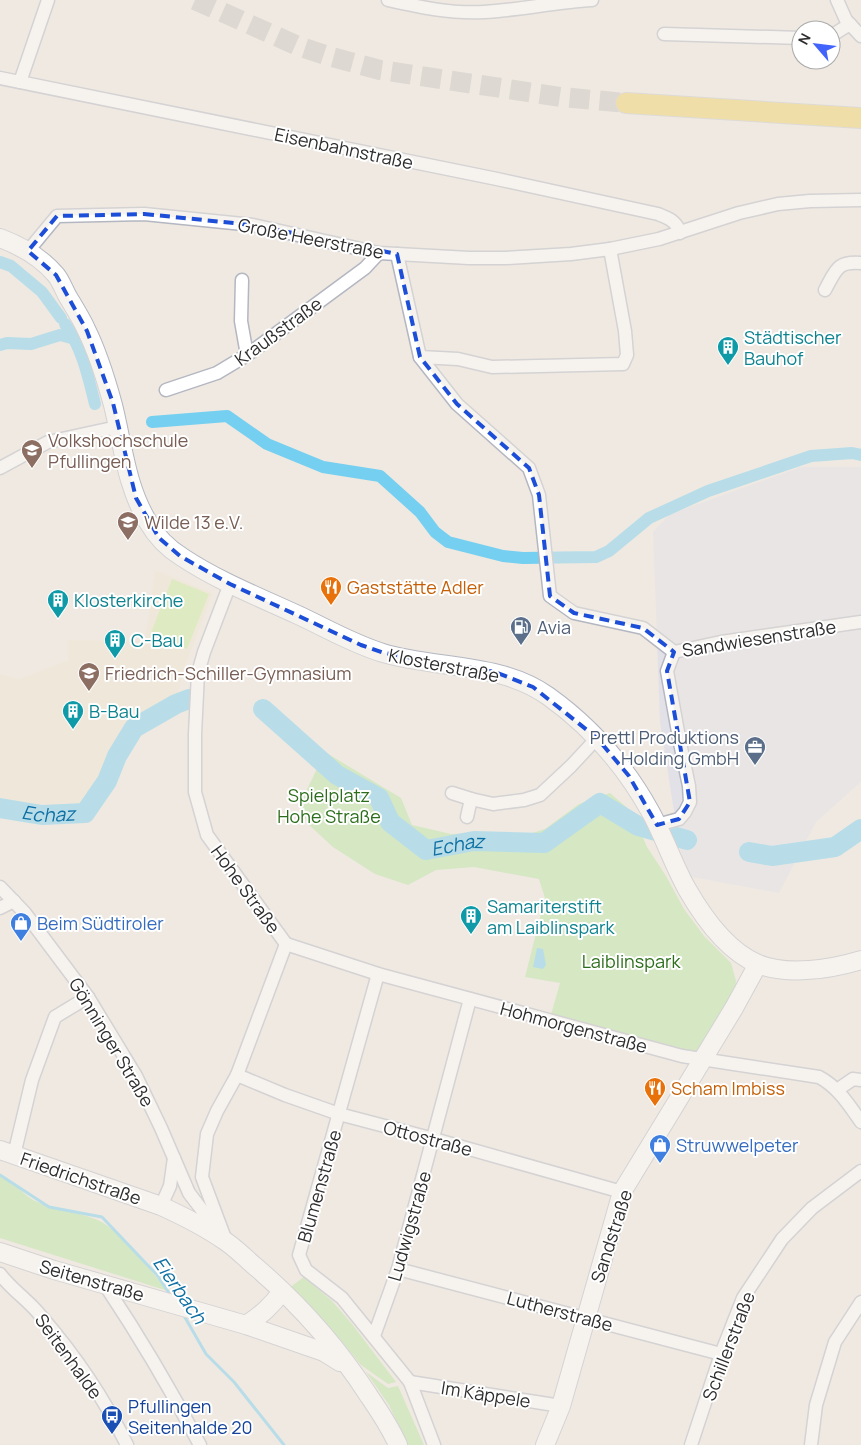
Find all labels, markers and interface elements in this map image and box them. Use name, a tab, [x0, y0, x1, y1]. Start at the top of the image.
north arrow	[791, 20, 841, 70]
text: N	[793, 30, 815, 48]
street label: Eisenbahnstraße	[273, 122, 415, 174]
street label: Große Heerstraße	[236, 212, 386, 264]
street label: Kraußstraße	[230, 291, 326, 371]
place label: Städtischer Bauhof	[744, 325, 842, 370]
building icon: Städtischer Bauhof	[716, 335, 740, 366]
place label: Volkshochschule Pfullingen	[48, 428, 188, 473]
school or university icon: Volkshochschule Pfullingen	[20, 438, 44, 469]
school or university icon: Wilde 13 e.V.	[116, 510, 140, 541]
place label: Wilde 13 e.V.	[144, 510, 243, 534]
restaurant icon: Gaststätte Adler	[319, 575, 343, 606]
place label: Gaststätte Adler	[347, 575, 484, 599]
building icon: Klosterkirche	[46, 588, 70, 619]
place label: Klosterkirche	[74, 588, 183, 612]
street label: Sandwiesenstraße	[680, 614, 838, 662]
fuel station icon: Avia	[509, 615, 533, 646]
place label: Avia	[537, 615, 571, 639]
building icon: C-Bau	[103, 628, 127, 659]
place label: C-Bau	[131, 628, 183, 652]
street label: Klosterstraße	[387, 642, 501, 688]
school or university icon: Friedrich-Schiller-Gymnasium	[77, 661, 101, 692]
place label: Friedrich-Schiller-Gymnasium	[105, 661, 352, 685]
building icon: B-Bau	[61, 699, 85, 730]
place label: B-Bau	[89, 699, 139, 723]
place label: Prettl Produktions Holding GmbH	[590, 725, 739, 770]
office icon: Prettl Produktions Holding GmbH	[743, 735, 767, 766]
park label: Spielplatz Hohe Straße	[277, 783, 381, 828]
water label: Echaz	[20, 799, 78, 828]
water label: Echaz	[429, 828, 486, 862]
street label: Hohe Straße	[206, 840, 286, 938]
place label: Samariterstift am Laiblinspark	[487, 894, 616, 939]
building icon: Samariterstift am Laiblinspark	[459, 904, 483, 935]
shop icon: Beim Südtiroler	[9, 911, 33, 942]
place label: Beim Südtiroler	[37, 911, 164, 935]
park label: Laiblinspark	[582, 949, 681, 973]
street label: Gönninger Straße	[64, 973, 160, 1111]
street label: Hohmorgenstraße	[498, 996, 650, 1058]
restaurant icon: Scham Imbiss	[643, 1076, 667, 1107]
place label: Scham Imbiss	[671, 1076, 785, 1100]
street label: Ottostraße	[381, 1115, 475, 1161]
street label: Blumenstraße	[291, 1127, 347, 1245]
shop icon: Struwwelpeter	[648, 1133, 672, 1164]
place label: Struwwelpeter	[676, 1133, 799, 1157]
street label: Friedrichstraße	[17, 1146, 145, 1210]
street label: Ludwigstraße	[382, 1168, 436, 1284]
street label: Sandstraße	[585, 1186, 637, 1286]
water label: Eierbach	[147, 1251, 213, 1330]
street label: Seitenstraße	[37, 1254, 147, 1306]
street label: Lutherstraße	[504, 1285, 616, 1337]
street label: Schillerstraße	[696, 1288, 760, 1404]
street label: Seitenhalde	[30, 1309, 108, 1403]
street label: Im Käppele	[440, 1375, 532, 1413]
place label: Pfullingen Seitenhalde 20	[128, 1394, 253, 1439]
bus stop icon: Pfullingen Seitenhalde 20	[100, 1404, 124, 1435]

